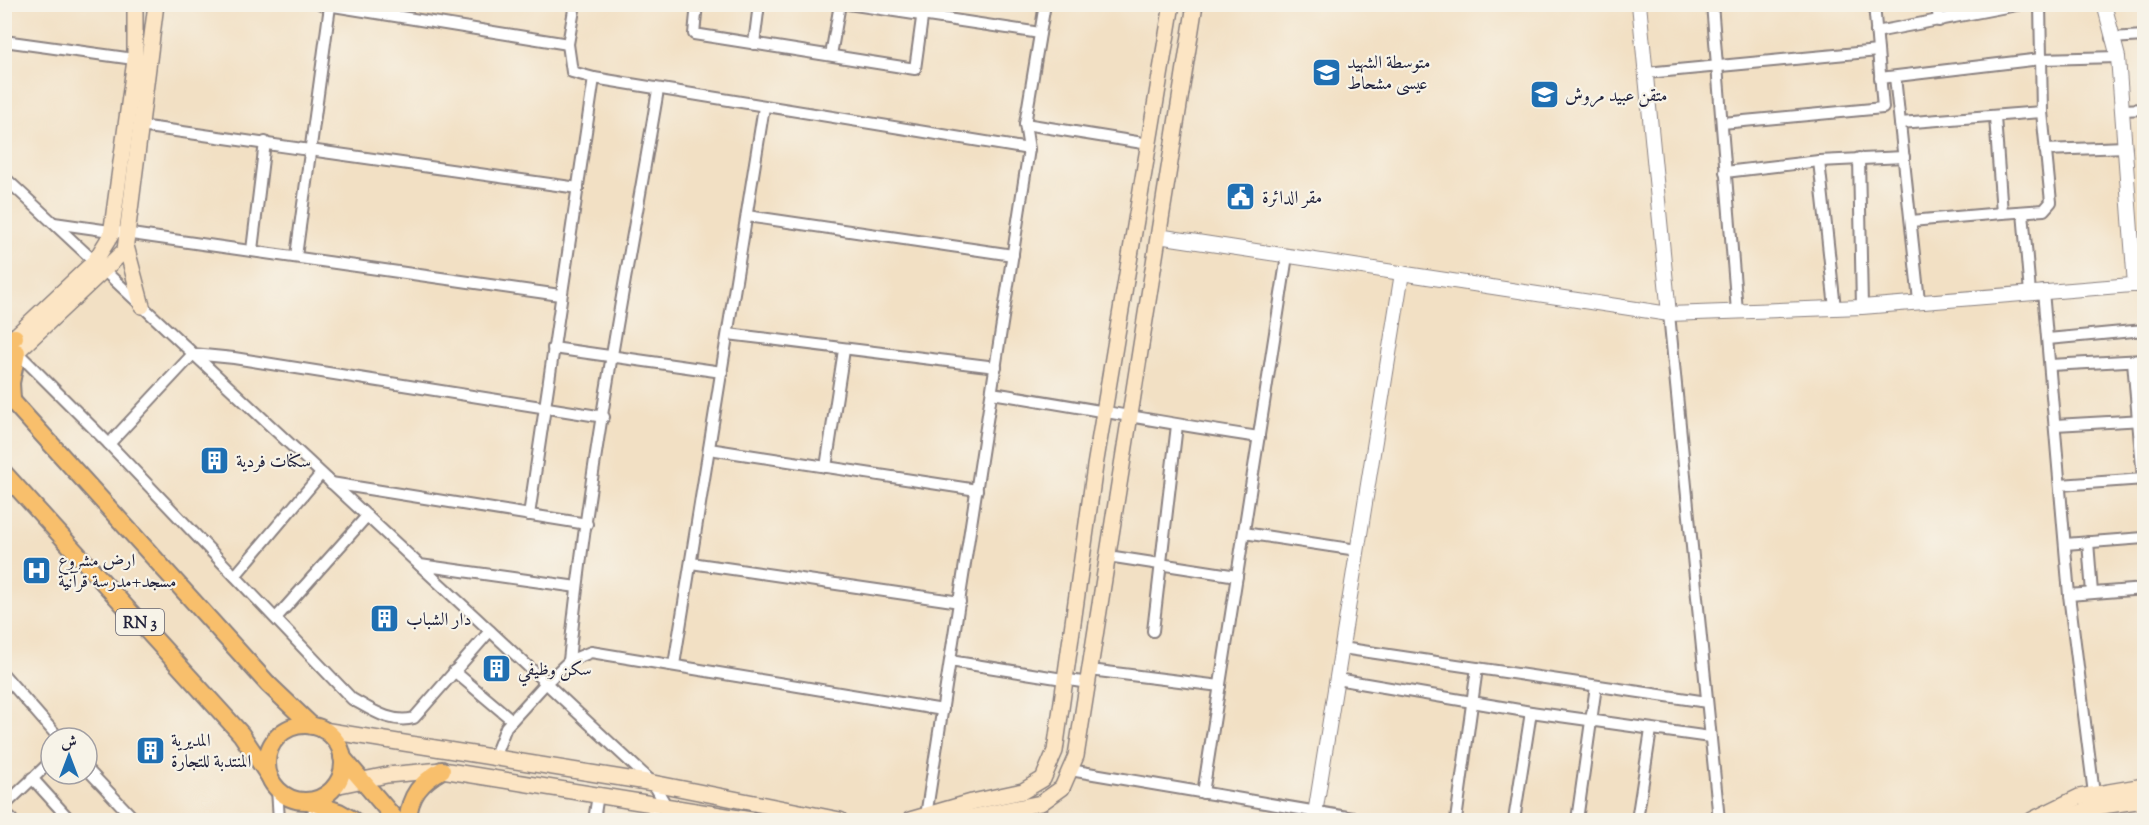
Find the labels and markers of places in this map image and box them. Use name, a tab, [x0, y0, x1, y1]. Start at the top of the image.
place label: متوسطة الشهيد عيسى مشحاط	[1347, 51, 1430, 98]
school or university icon: متوسطة الشهيد عيسى مشحاط	[1310, 56, 1342, 88]
school or university icon: متقن عبيد مروش	[1528, 79, 1560, 111]
place label: متقن عبيد مروش	[1565, 84, 1668, 110]
public building icon: مقر الدائرة	[1225, 181, 1257, 213]
place label: مقر الدائرة	[1262, 186, 1322, 212]
building icon: سكنات فردية	[199, 445, 231, 477]
place label: سكنات فردية	[236, 450, 311, 476]
place label: ارض مشروع مسجد+مدرسة قرآنية	[58, 549, 177, 596]
hospital icon: ارض مشروع مسجد+مدرسة قرآنية	[21, 554, 53, 586]
building icon: دار الشباب	[369, 603, 401, 635]
place label: دار الشباب	[406, 608, 471, 634]
building icon: سكن وظيفي	[481, 653, 513, 685]
place label: سكن وظيفي	[518, 658, 592, 687]
place label: المديرية المنتدبة للتجارة	[171, 729, 251, 776]
building icon: المديرية المنتدبة للتجارة	[134, 734, 166, 766]

